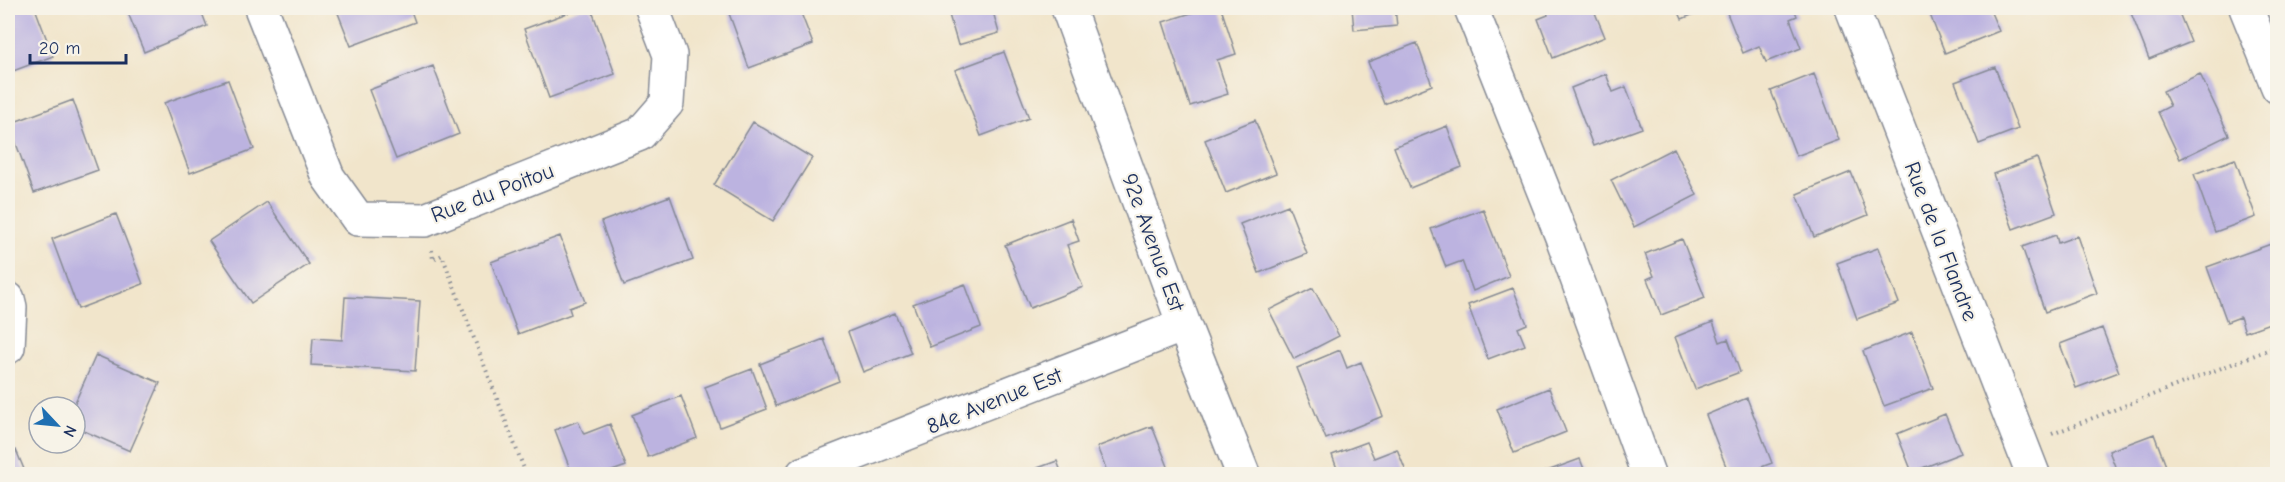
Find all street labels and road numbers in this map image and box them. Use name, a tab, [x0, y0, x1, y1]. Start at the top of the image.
street label: Rue du Poitou	[427, 158, 557, 228]
street label: Rue de la Flandre	[1899, 158, 1983, 325]
street label: 92e Avenue Est	[1116, 170, 1190, 315]
street label: 84e Avenue Est	[923, 362, 1066, 440]

